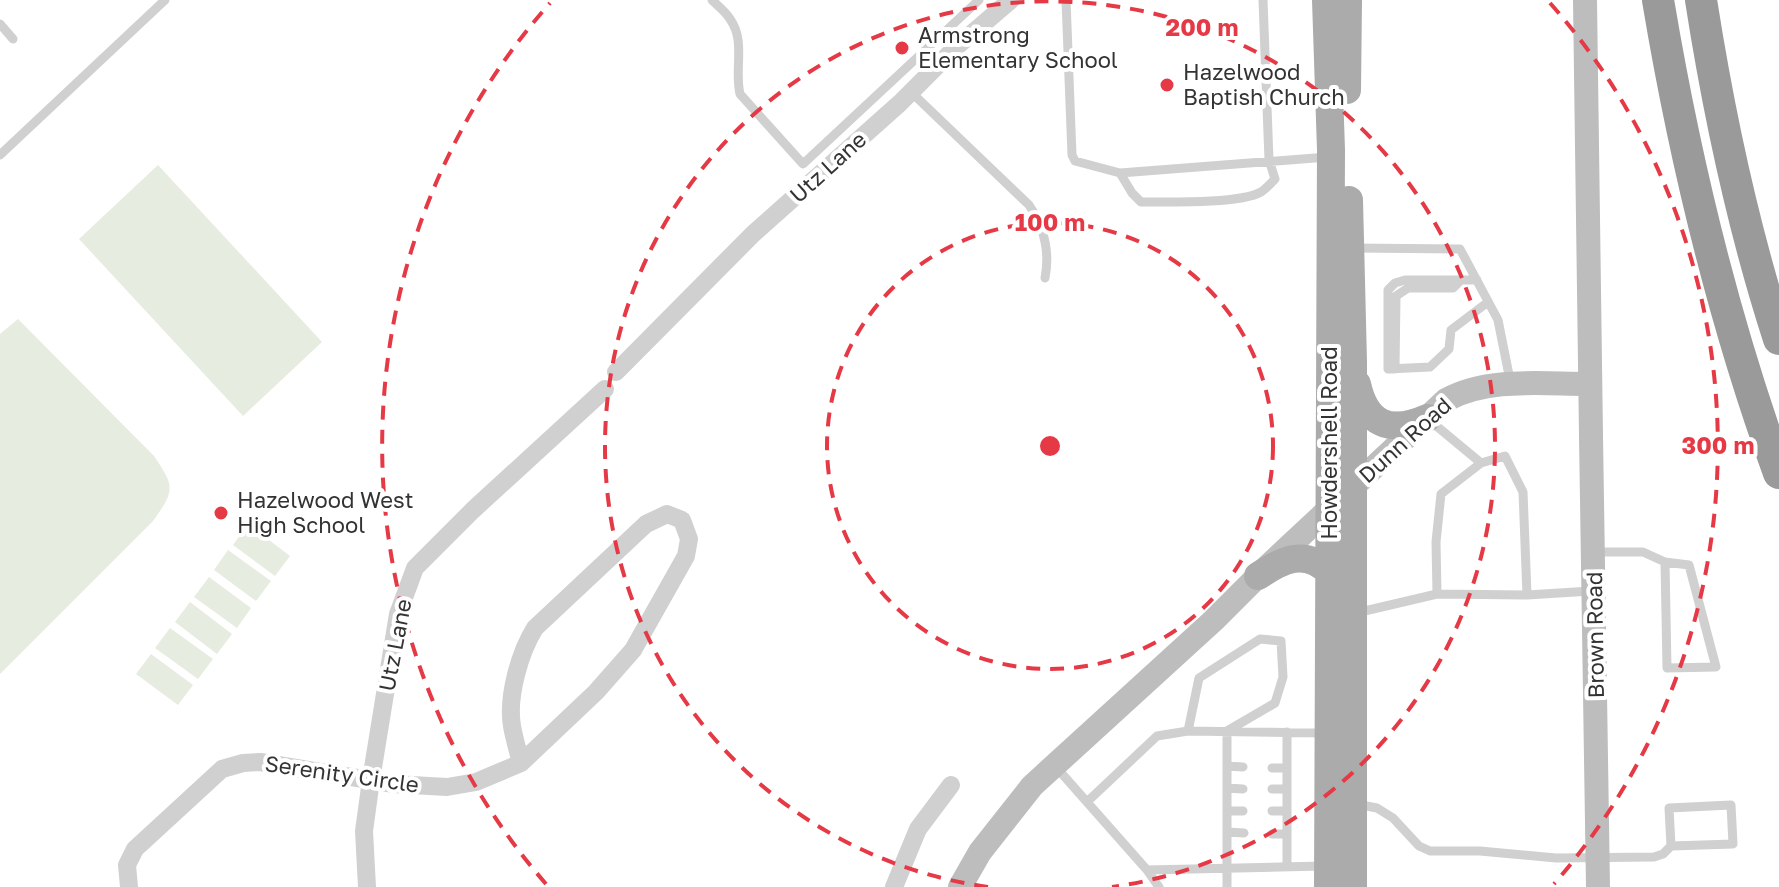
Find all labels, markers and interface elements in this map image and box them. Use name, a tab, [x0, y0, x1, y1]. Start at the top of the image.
text: 200 m	[1166, 12, 1238, 41]
place label: Armstrong Elementary School	[918, 21, 1118, 73]
marker: Armstrong Elementary School	[893, 39, 911, 57]
place label: Hazelwood Baptish Church	[1183, 58, 1345, 110]
marker: Hazelwood Baptish Church	[1158, 76, 1176, 94]
street label: Utz Lane	[784, 125, 871, 208]
text: 100 m	[1015, 207, 1085, 236]
street label: Howdershell Road	[1315, 346, 1342, 540]
street label: Dunn Road	[1353, 391, 1456, 488]
text: 300 m	[1682, 430, 1754, 459]
centre of rings	[1036, 432, 1064, 460]
place label: Hazelwood West High School	[237, 486, 413, 538]
marker: Hazelwood West High School	[212, 504, 230, 522]
street label: Brown Road	[1580, 571, 1609, 699]
street label: Utz Lane	[372, 596, 417, 693]
street label: Serenity Circle	[263, 749, 421, 798]

